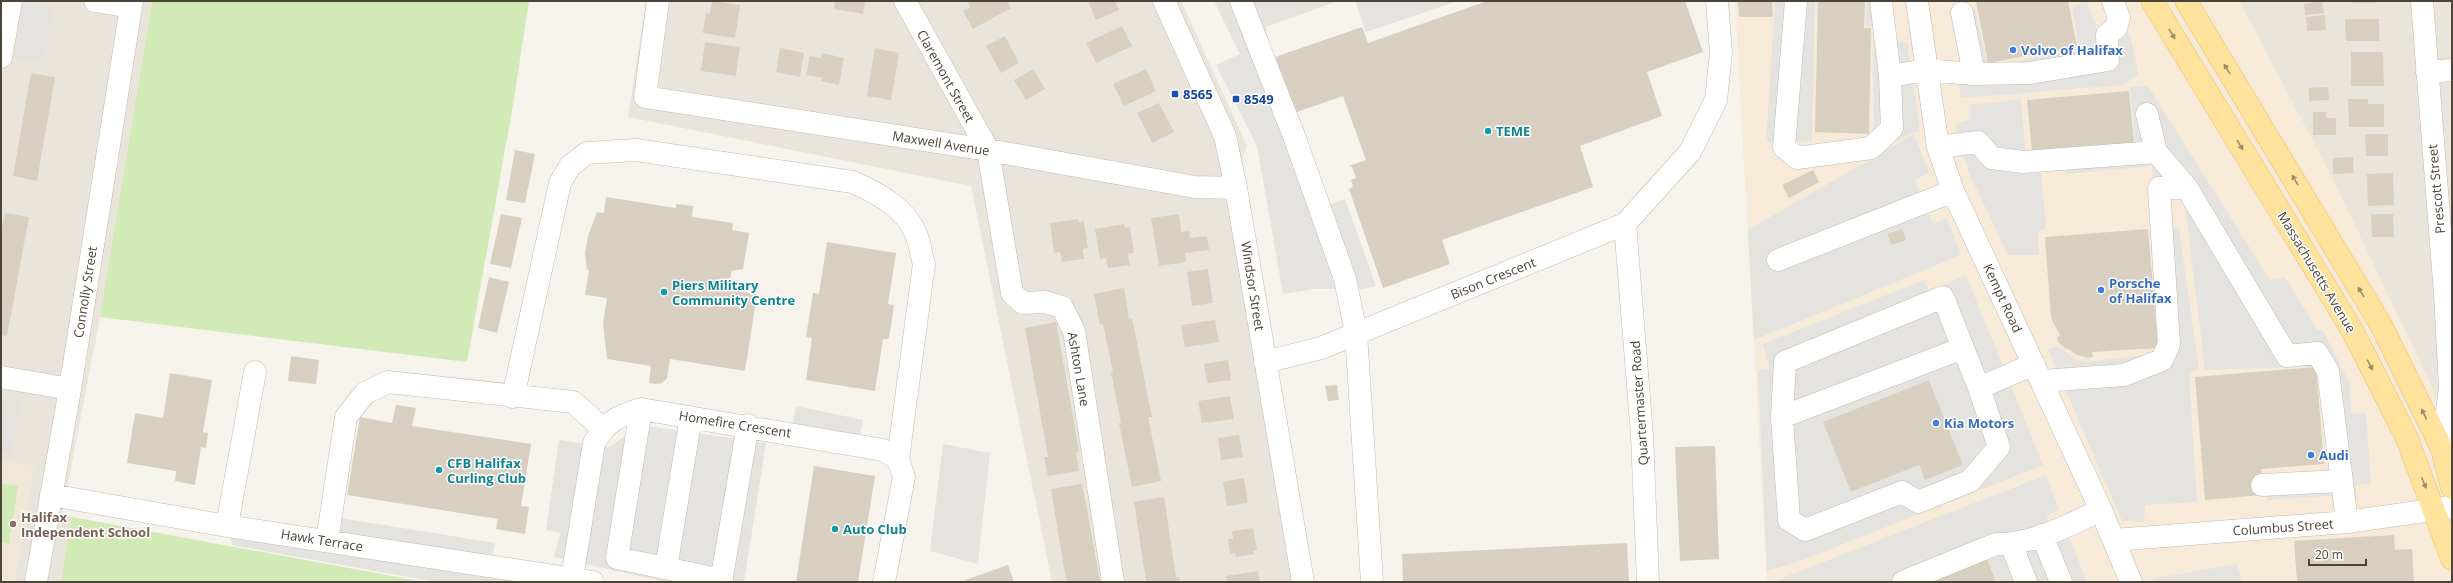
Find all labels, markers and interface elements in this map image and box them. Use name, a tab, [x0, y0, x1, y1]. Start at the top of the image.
street label: Claremont Street	[913, 26, 979, 126]
one-way arrow	[2168, 29, 2176, 39]
place label: Volvo of Halifax	[2021, 41, 2123, 59]
marker: Volvo of Halifax	[2008, 45, 2018, 55]
one-way arrow	[2224, 63, 2231, 75]
place label: 8565	[1183, 85, 1213, 103]
marker: 8565	[1170, 89, 1180, 99]
place label: 8549	[1244, 90, 1274, 108]
marker: 8549	[1231, 94, 1241, 104]
place label: TEME	[1496, 122, 1530, 140]
street label: Maxwell Avenue	[891, 126, 991, 160]
marker: TEME	[1483, 126, 1493, 136]
one-way arrow	[2236, 139, 2243, 151]
street label: Prescott Street	[2423, 143, 2449, 234]
one-way arrow	[2291, 174, 2298, 186]
street label: Massachusetts Avenue	[2274, 208, 2360, 336]
street label: Windsor Street	[1237, 240, 1269, 332]
street label: Connolly Street	[69, 245, 101, 339]
street label: Bison Crescent	[1448, 253, 1539, 303]
street label: Kempt Road	[1979, 261, 2027, 335]
place label: Porsche of Halifax	[2109, 274, 2172, 307]
place label: Piers Military Community Centre	[672, 276, 795, 309]
marker: Porsche of Halifax	[2096, 285, 2106, 295]
one-way arrow	[2358, 286, 2365, 298]
marker: Piers Military Community Centre	[659, 287, 669, 297]
street label: Ashton Lane	[1064, 330, 1094, 408]
street label: Quartermaster Road	[1626, 340, 1652, 466]
one-way arrow	[2367, 359, 2373, 370]
street label: Homefire Crescent	[678, 406, 793, 442]
one-way arrow	[2421, 408, 2428, 420]
place label: Kia Motors	[1944, 414, 2014, 432]
marker: Kia Motors	[1931, 418, 1941, 428]
place label: Audi	[2319, 446, 2349, 464]
marker: Audi	[2306, 450, 2316, 460]
place label: CFB Halifax Curling Club	[447, 454, 526, 487]
marker: CFB Halifax Curling Club	[434, 465, 444, 475]
one-way arrow	[2422, 477, 2428, 489]
place label: Halifax Independent School	[21, 508, 150, 541]
street label: Columbus Street	[2232, 514, 2334, 540]
marker: Halifax Independent School	[8, 519, 18, 529]
place label: Auto Club	[843, 520, 907, 538]
marker: Auto Club	[830, 524, 840, 534]
street label: Hawk Terrace	[280, 525, 364, 555]
scale bar	[2309, 541, 2366, 567]
text: 20 m	[2315, 546, 2343, 563]

